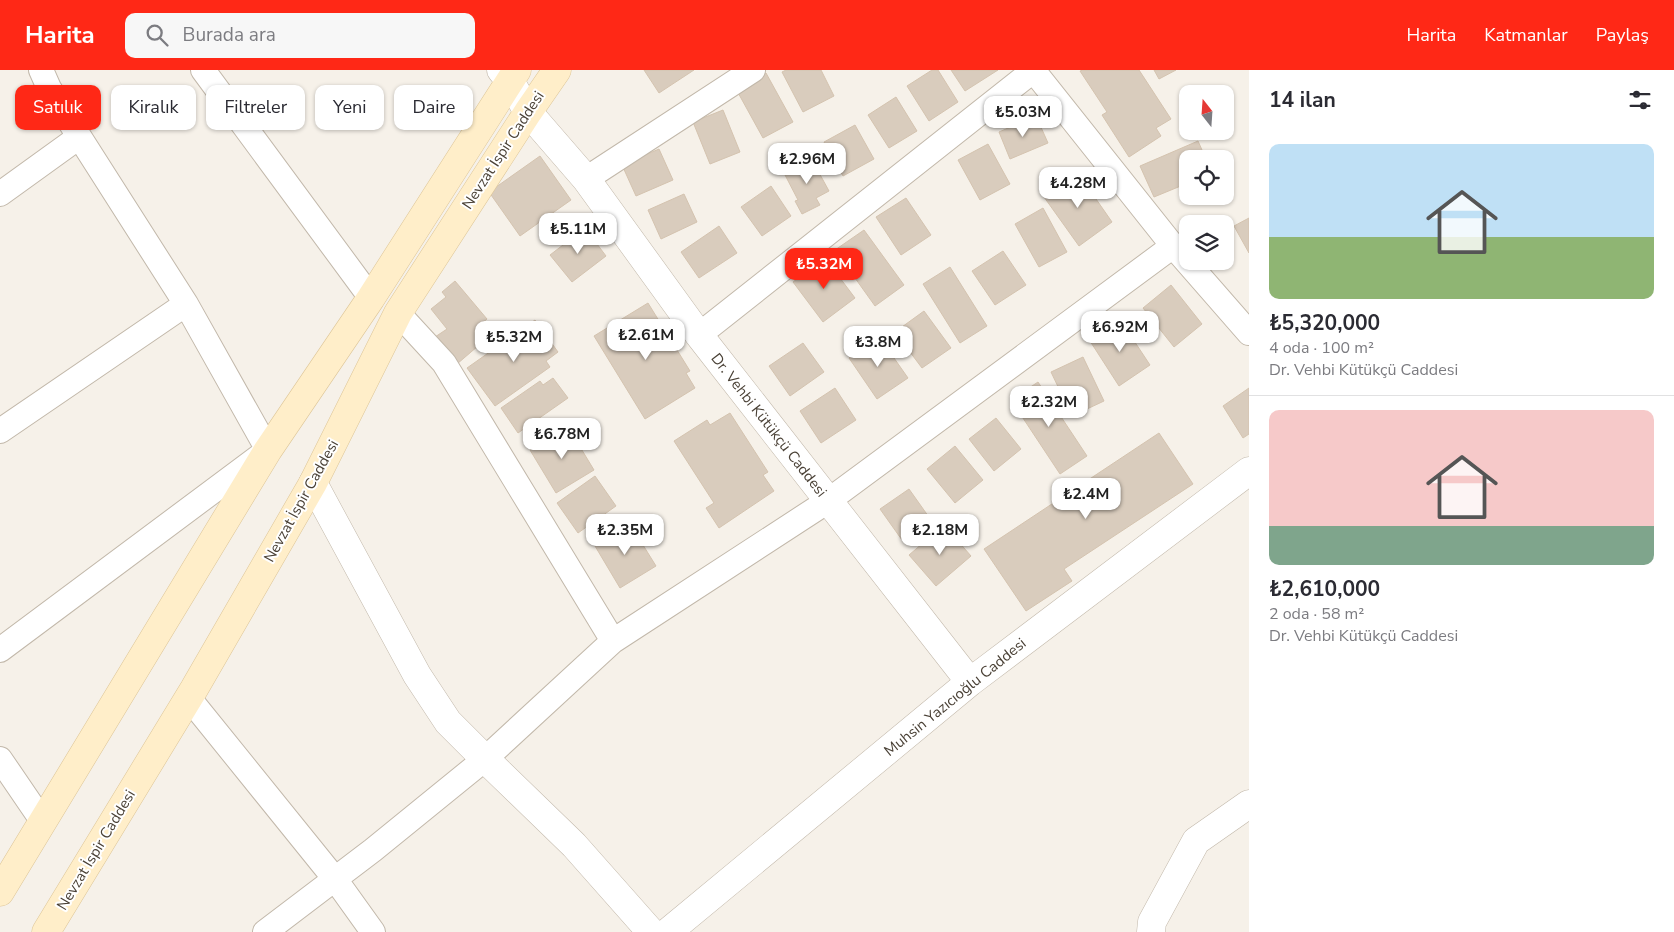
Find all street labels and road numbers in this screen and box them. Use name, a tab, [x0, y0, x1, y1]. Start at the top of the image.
street label: Nevzat İspir Caddesi	[457, 87, 549, 213]
street label: Dr. Vehbi Kütükçü Caddesi	[707, 349, 831, 501]
street label: Nevzat İspir Caddesi	[259, 436, 343, 566]
street label: Muhsin Yazıcıoğlu Caddesi	[880, 633, 1030, 761]
street label: Nevzat İspir Caddesi	[52, 786, 140, 914]

